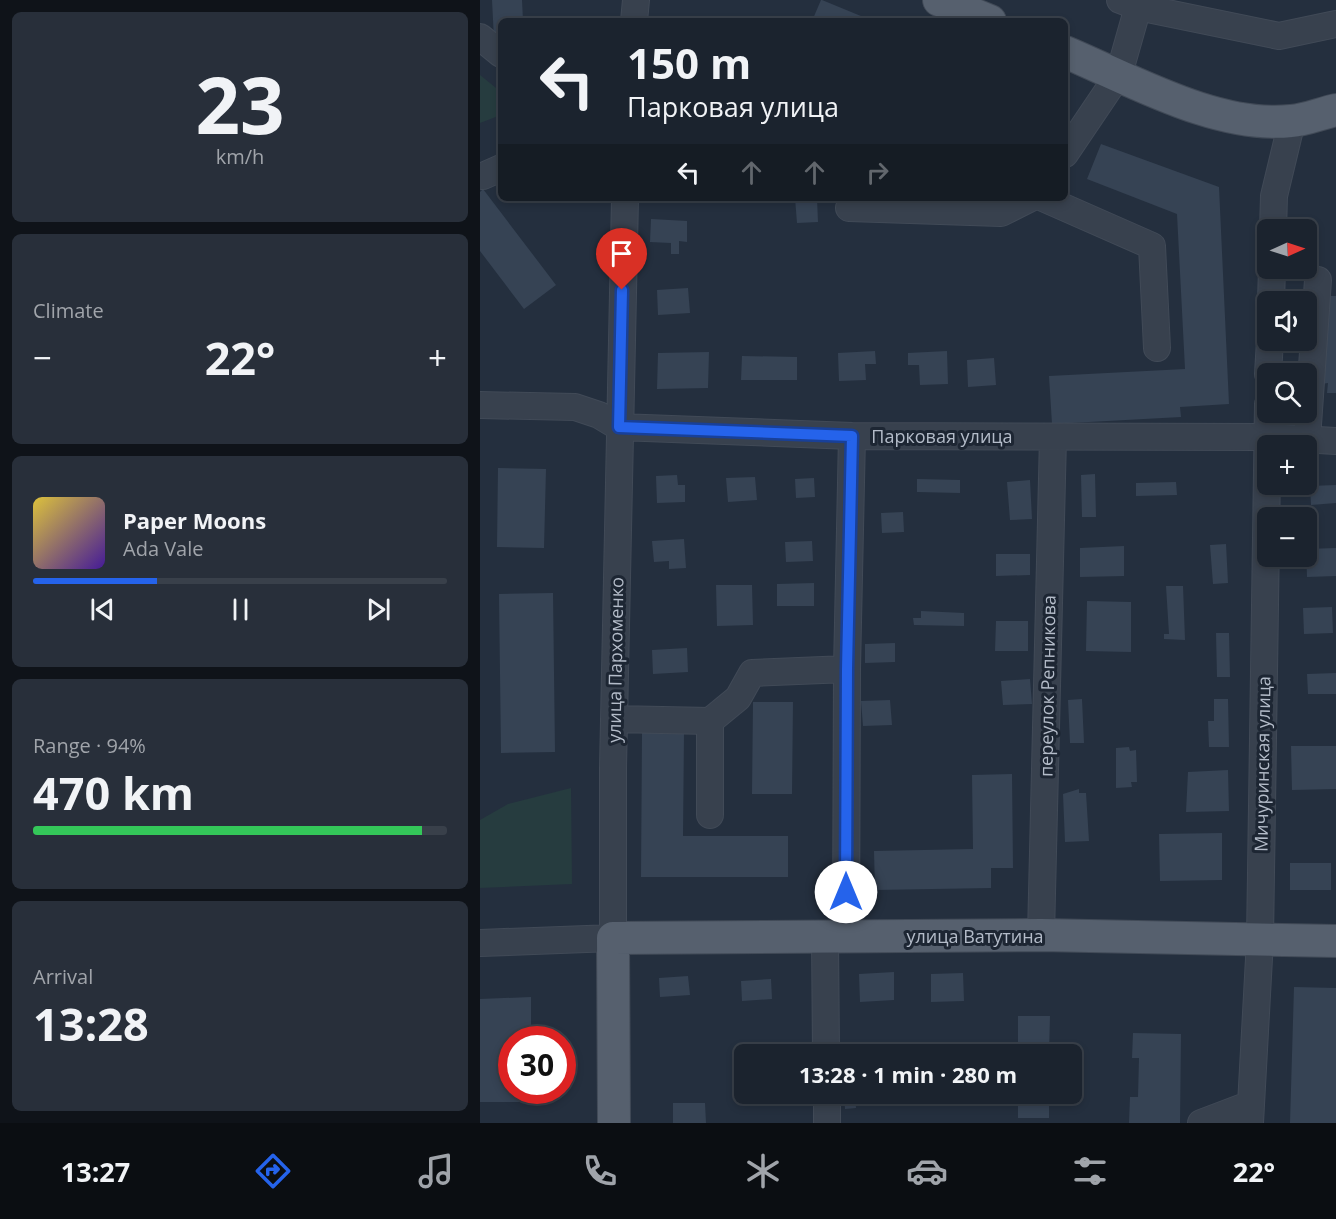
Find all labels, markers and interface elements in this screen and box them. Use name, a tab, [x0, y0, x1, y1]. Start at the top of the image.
text: 150 m	[627, 34, 751, 91]
icon: left	[528, 42, 606, 120]
text: 23	[195, 51, 285, 157]
text: Парковая улица	[627, 88, 839, 125]
text: km/h	[216, 143, 264, 170]
icon: left	[672, 156, 705, 189]
icon: ahead	[735, 156, 768, 189]
icon: ahead	[798, 156, 831, 189]
icon: right	[861, 156, 894, 189]
north arrow	[1257, 219, 1317, 279]
map controls	[1257, 219, 1317, 567]
pin	[596, 228, 647, 290]
icon: arrive	[605, 237, 638, 270]
button: sound	[1257, 291, 1317, 351]
text: Climate	[33, 297, 104, 324]
text: 22°	[205, 327, 275, 388]
text: −	[33, 335, 52, 380]
text: +	[428, 335, 447, 380]
button: search	[1257, 363, 1317, 423]
street label: Парковая улица	[871, 424, 1013, 448]
button: +	[1257, 435, 1317, 495]
text: Paper Moons	[123, 505, 266, 535]
button: −	[1257, 507, 1317, 567]
text: Ada Vale	[123, 535, 204, 562]
street label: улица Пархоменко	[602, 577, 628, 743]
icon: previous	[86, 593, 119, 626]
icon: pause	[224, 593, 257, 626]
icon: next	[362, 593, 395, 626]
street label: переулок Репникова	[1033, 595, 1061, 777]
street label: Мичуринская улица	[1248, 676, 1276, 852]
text: Range · 94%	[33, 732, 146, 759]
text: 470 km	[33, 762, 194, 823]
position arrow	[814, 860, 878, 924]
street label: улица Ватутина	[906, 924, 1044, 948]
text: Arrival	[33, 963, 93, 990]
text: 13:28	[33, 993, 149, 1054]
speed limit sign: 30	[498, 1026, 576, 1104]
text: 13:28 · 1 min · 280 m	[799, 1059, 1017, 1089]
icon: directions	[252, 1150, 294, 1192]
icon: music	[415, 1150, 457, 1192]
icon: phone	[579, 1150, 621, 1192]
icon: climate	[742, 1150, 784, 1192]
icon: car	[906, 1150, 948, 1192]
icon: filters	[1069, 1150, 1111, 1192]
text: 13:27	[61, 1153, 130, 1190]
text: 22°	[1233, 1153, 1275, 1190]

